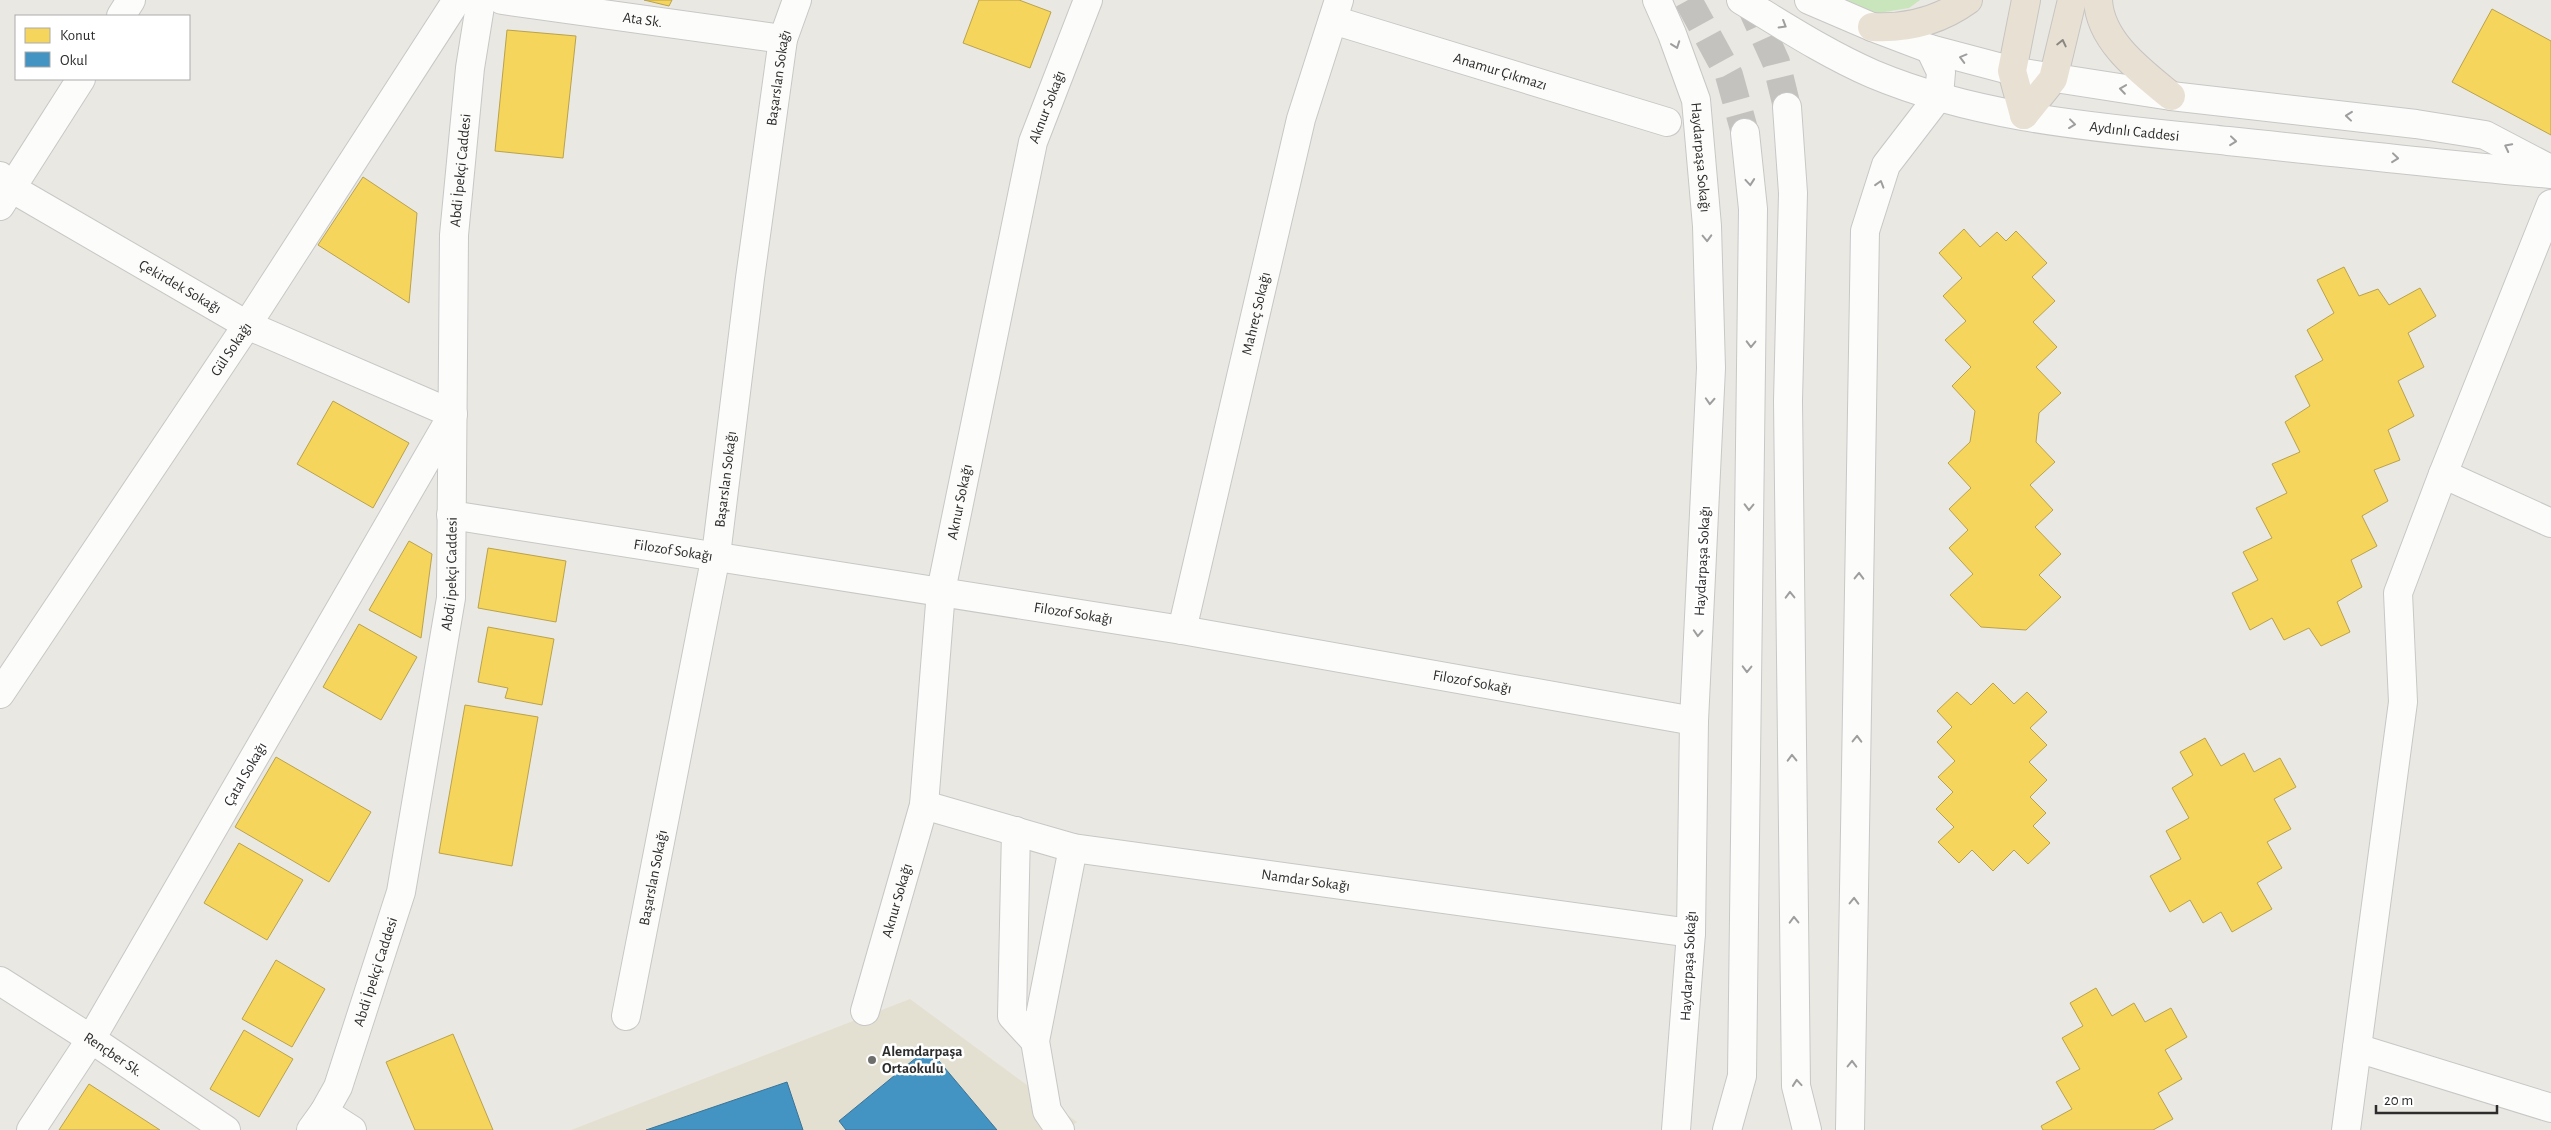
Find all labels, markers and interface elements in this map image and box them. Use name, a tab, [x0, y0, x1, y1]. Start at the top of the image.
street label: Ata Sk.	[622, 10, 663, 30]
legend	[15, 15, 190, 80]
one-way arrow	[1777, 19, 1786, 29]
text: Konut	[60, 28, 95, 43]
street label: Başarslan Sokağı	[764, 28, 794, 127]
one-way arrow	[2056, 38, 2067, 47]
one-way arrow	[1670, 40, 1680, 48]
street label: Anamur Çıkmazı	[1452, 50, 1549, 93]
text: Okul	[60, 53, 88, 68]
one-way arrow	[1960, 53, 1968, 63]
street label: Aknur Sokağı	[1026, 69, 1068, 145]
one-way arrow	[2118, 84, 2126, 95]
street label: Haydarpaşa Sokağı	[1688, 102, 1713, 213]
one-way arrow	[2345, 111, 2353, 122]
street label: Abdi İpekçi Caddesi	[448, 113, 474, 228]
one-way arrow	[2068, 118, 2076, 129]
street label: Aydınlı Caddesi	[2089, 119, 2180, 144]
one-way arrow	[2230, 135, 2238, 146]
one-way arrow	[2504, 143, 2513, 153]
one-way arrow	[2391, 152, 2399, 163]
one-way arrow	[1744, 178, 1755, 186]
one-way arrow	[1874, 180, 1884, 189]
one-way arrow	[1702, 235, 1712, 243]
street label: Çekirdek Sokağı	[136, 257, 224, 316]
street label: Mahreç Sokağı	[1239, 271, 1273, 357]
street label: Gül Sokağı	[208, 320, 255, 379]
one-way arrow	[1746, 341, 1756, 349]
one-way arrow	[1704, 397, 1715, 405]
street label: Başarslan Sokağı	[712, 430, 739, 528]
street label: Aknur Sokağı	[945, 463, 975, 541]
one-way arrow	[1744, 504, 1754, 511]
street label: Haydarpaşa Sokağı	[1692, 506, 1713, 617]
street label: Abdi İpekçi Caddesi	[439, 517, 460, 632]
street label: Filozof Sokağı	[633, 537, 714, 564]
one-way arrow	[1854, 572, 1864, 580]
one-way arrow	[1785, 591, 1795, 598]
street label: Filozof Sokağı	[1033, 600, 1114, 627]
one-way arrow	[1693, 630, 1703, 637]
one-way arrow	[1742, 666, 1752, 674]
street label: Filozof Sokağı	[1432, 668, 1513, 696]
one-way arrow	[1852, 735, 1862, 742]
street label: Çatal Sokağı	[221, 740, 270, 809]
one-way arrow	[1787, 753, 1797, 761]
street label: Başarslan Sokağı	[637, 829, 670, 927]
street label: Aknur Sokağı	[879, 862, 915, 940]
street label: Namdar Sokağı	[1260, 867, 1351, 894]
one-way arrow	[1849, 897, 1860, 905]
street label: Haydarpaşa Sokağı	[1678, 911, 1699, 1022]
street label: Abdi İpekçi Caddesi	[351, 915, 400, 1028]
one-way arrow	[1789, 916, 1799, 924]
street label: Rençber Sk.	[81, 1030, 145, 1080]
place label: Alemdarpaşa Ortaokulu	[882, 1044, 962, 1076]
marker: Alemdarpaşa Ortaokulu	[866, 1054, 878, 1066]
one-way arrow	[1846, 1060, 1857, 1068]
one-way arrow	[1792, 1078, 1803, 1086]
scale bar	[2376, 1082, 2497, 1114]
text: 20 m	[2384, 1093, 2413, 1108]

